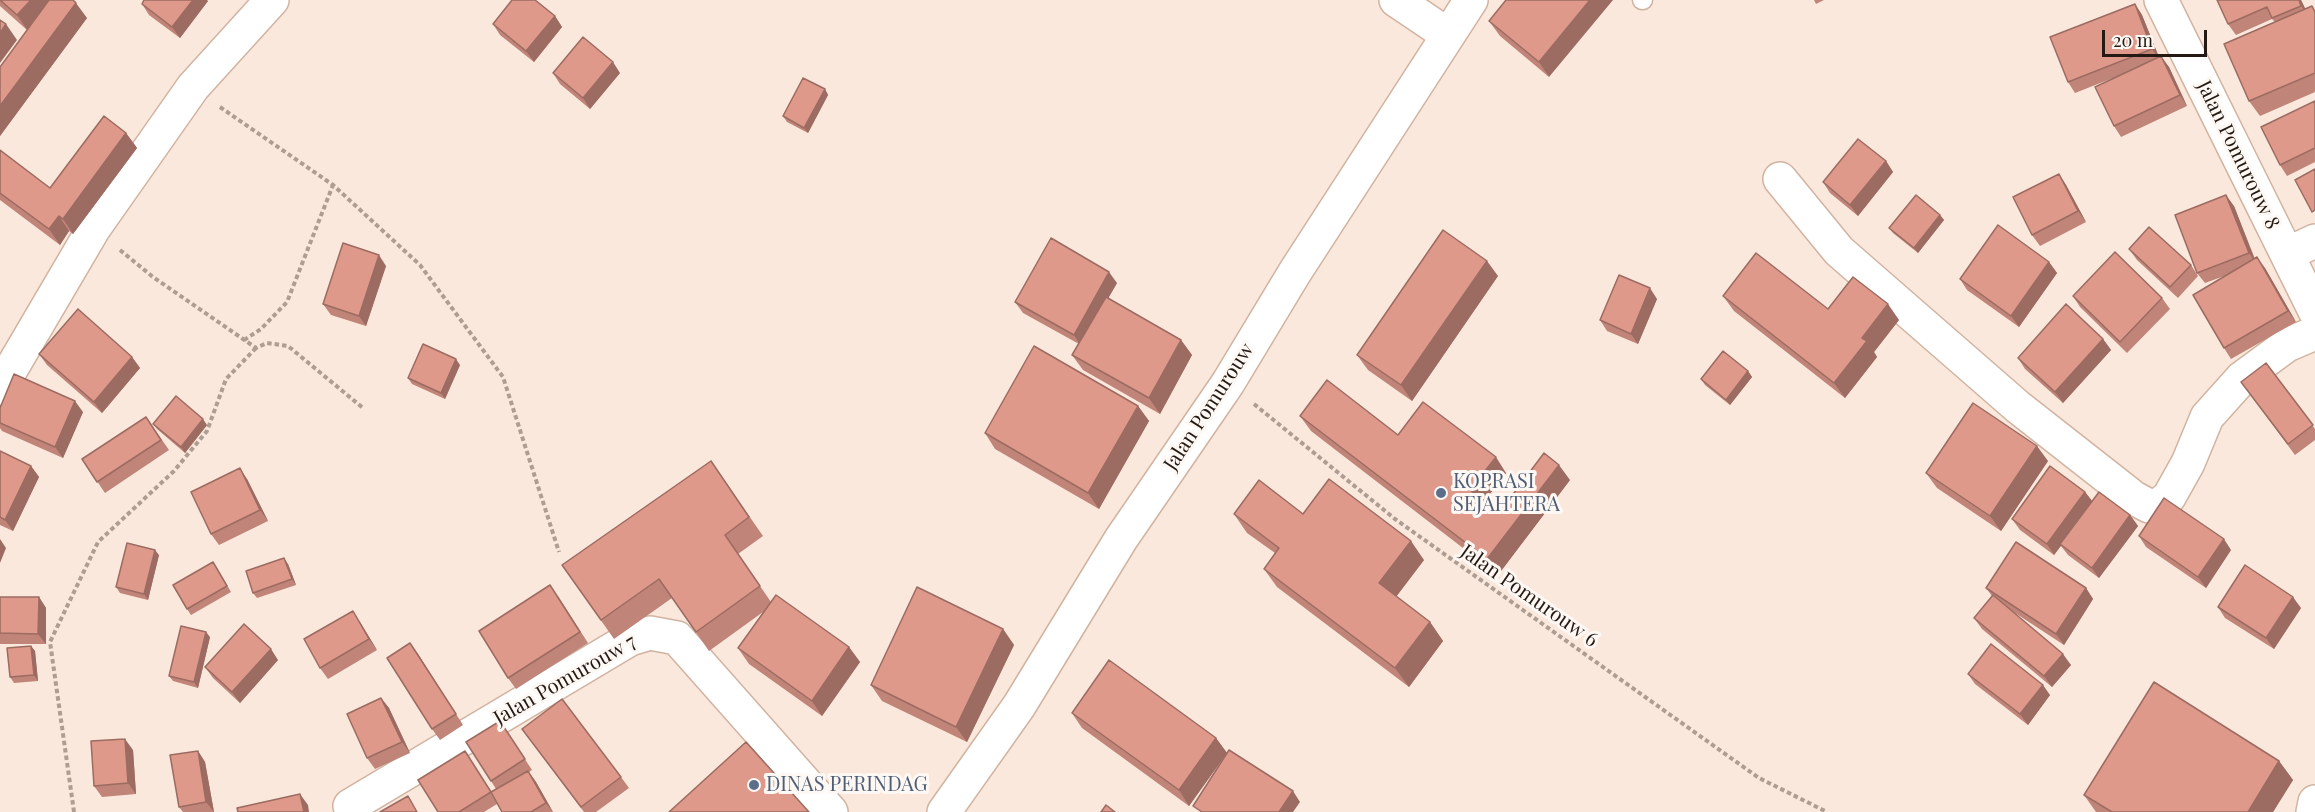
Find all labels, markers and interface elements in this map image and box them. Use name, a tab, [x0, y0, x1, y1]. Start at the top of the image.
scale bar	[2105, 18, 2210, 56]
text: 20 m	[2113, 28, 2153, 52]
street label: Jalan Pomurouw 8	[2192, 77, 2284, 233]
street label: Jalan Pomurouw	[1159, 339, 1259, 475]
place label: KOPRASI SEJAHTERA	[1453, 470, 1560, 517]
marker: KOPRASI SEJAHTERA	[1434, 486, 1448, 500]
street label: Jalan Pomurouw 6	[1456, 540, 1602, 652]
street label: Jalan Pomurouw 7	[490, 630, 640, 730]
place label: DINAS PERINDAG	[766, 773, 928, 797]
marker: DINAS PERINDAG	[747, 778, 761, 792]

